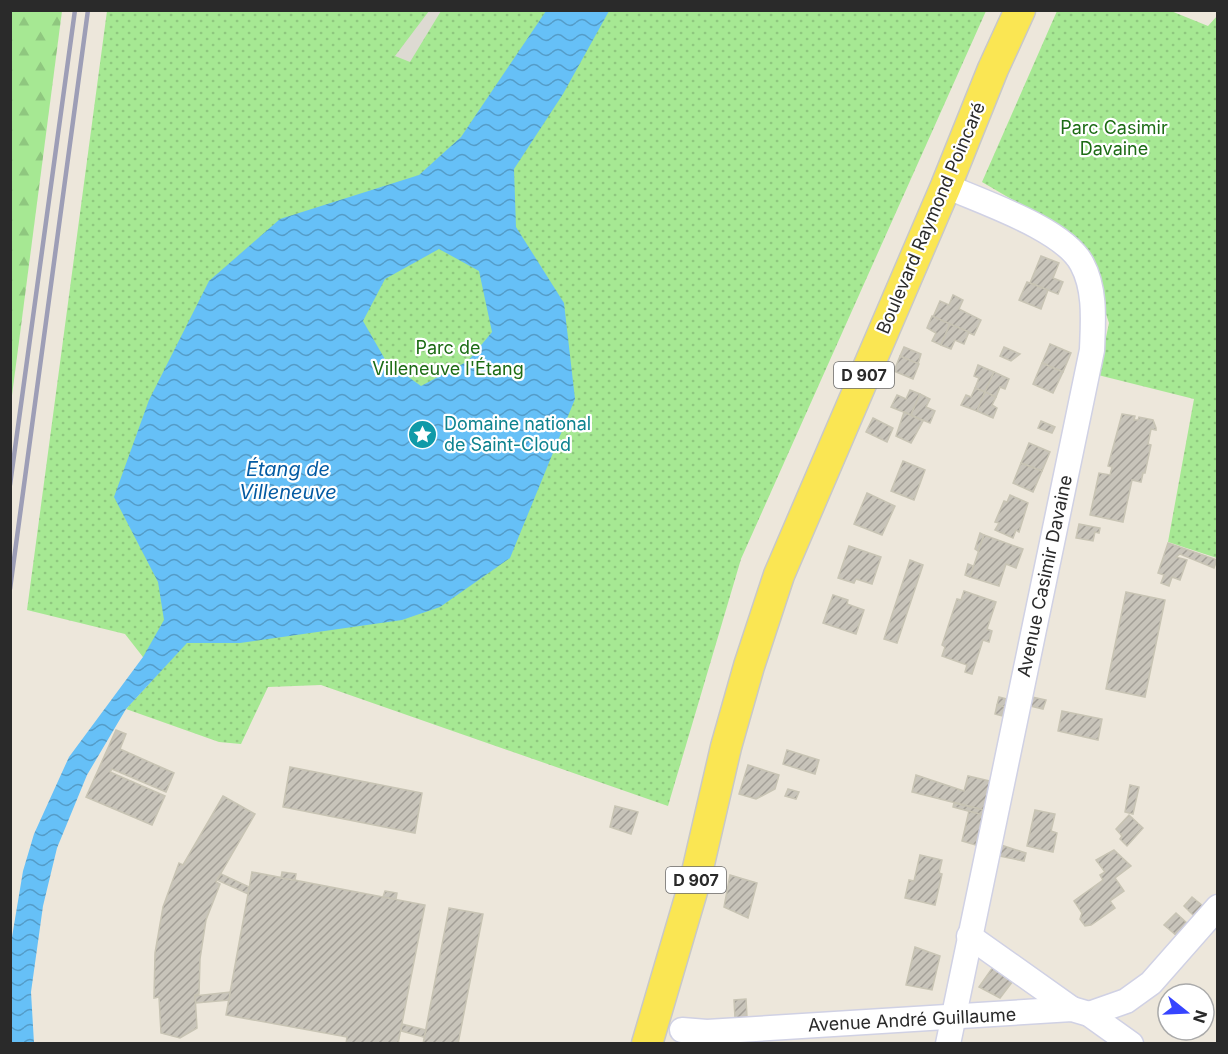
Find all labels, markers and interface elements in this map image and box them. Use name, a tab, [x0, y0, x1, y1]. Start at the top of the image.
street label: Boulevard Raymond Poincaré	[872, 99, 989, 337]
park label: Parc Casimir Davaine	[1060, 117, 1168, 159]
park label: Parc de Villeneuve l'Étang	[372, 337, 524, 379]
road number: D 907	[834, 362, 894, 388]
place label: Domaine national de Saint-Cloud	[444, 413, 591, 455]
place icon: Domaine national de Saint-Cloud	[407, 418, 439, 450]
water label: Étang de Villeneuve	[239, 457, 337, 504]
street label: Avenue Casimir Davaine	[1013, 473, 1076, 679]
road number: D 907	[666, 867, 726, 893]
north arrow	[1156, 982, 1216, 1042]
street label: Avenue André Guillaume	[807, 1004, 1017, 1035]
text: N	[1189, 1008, 1212, 1026]

